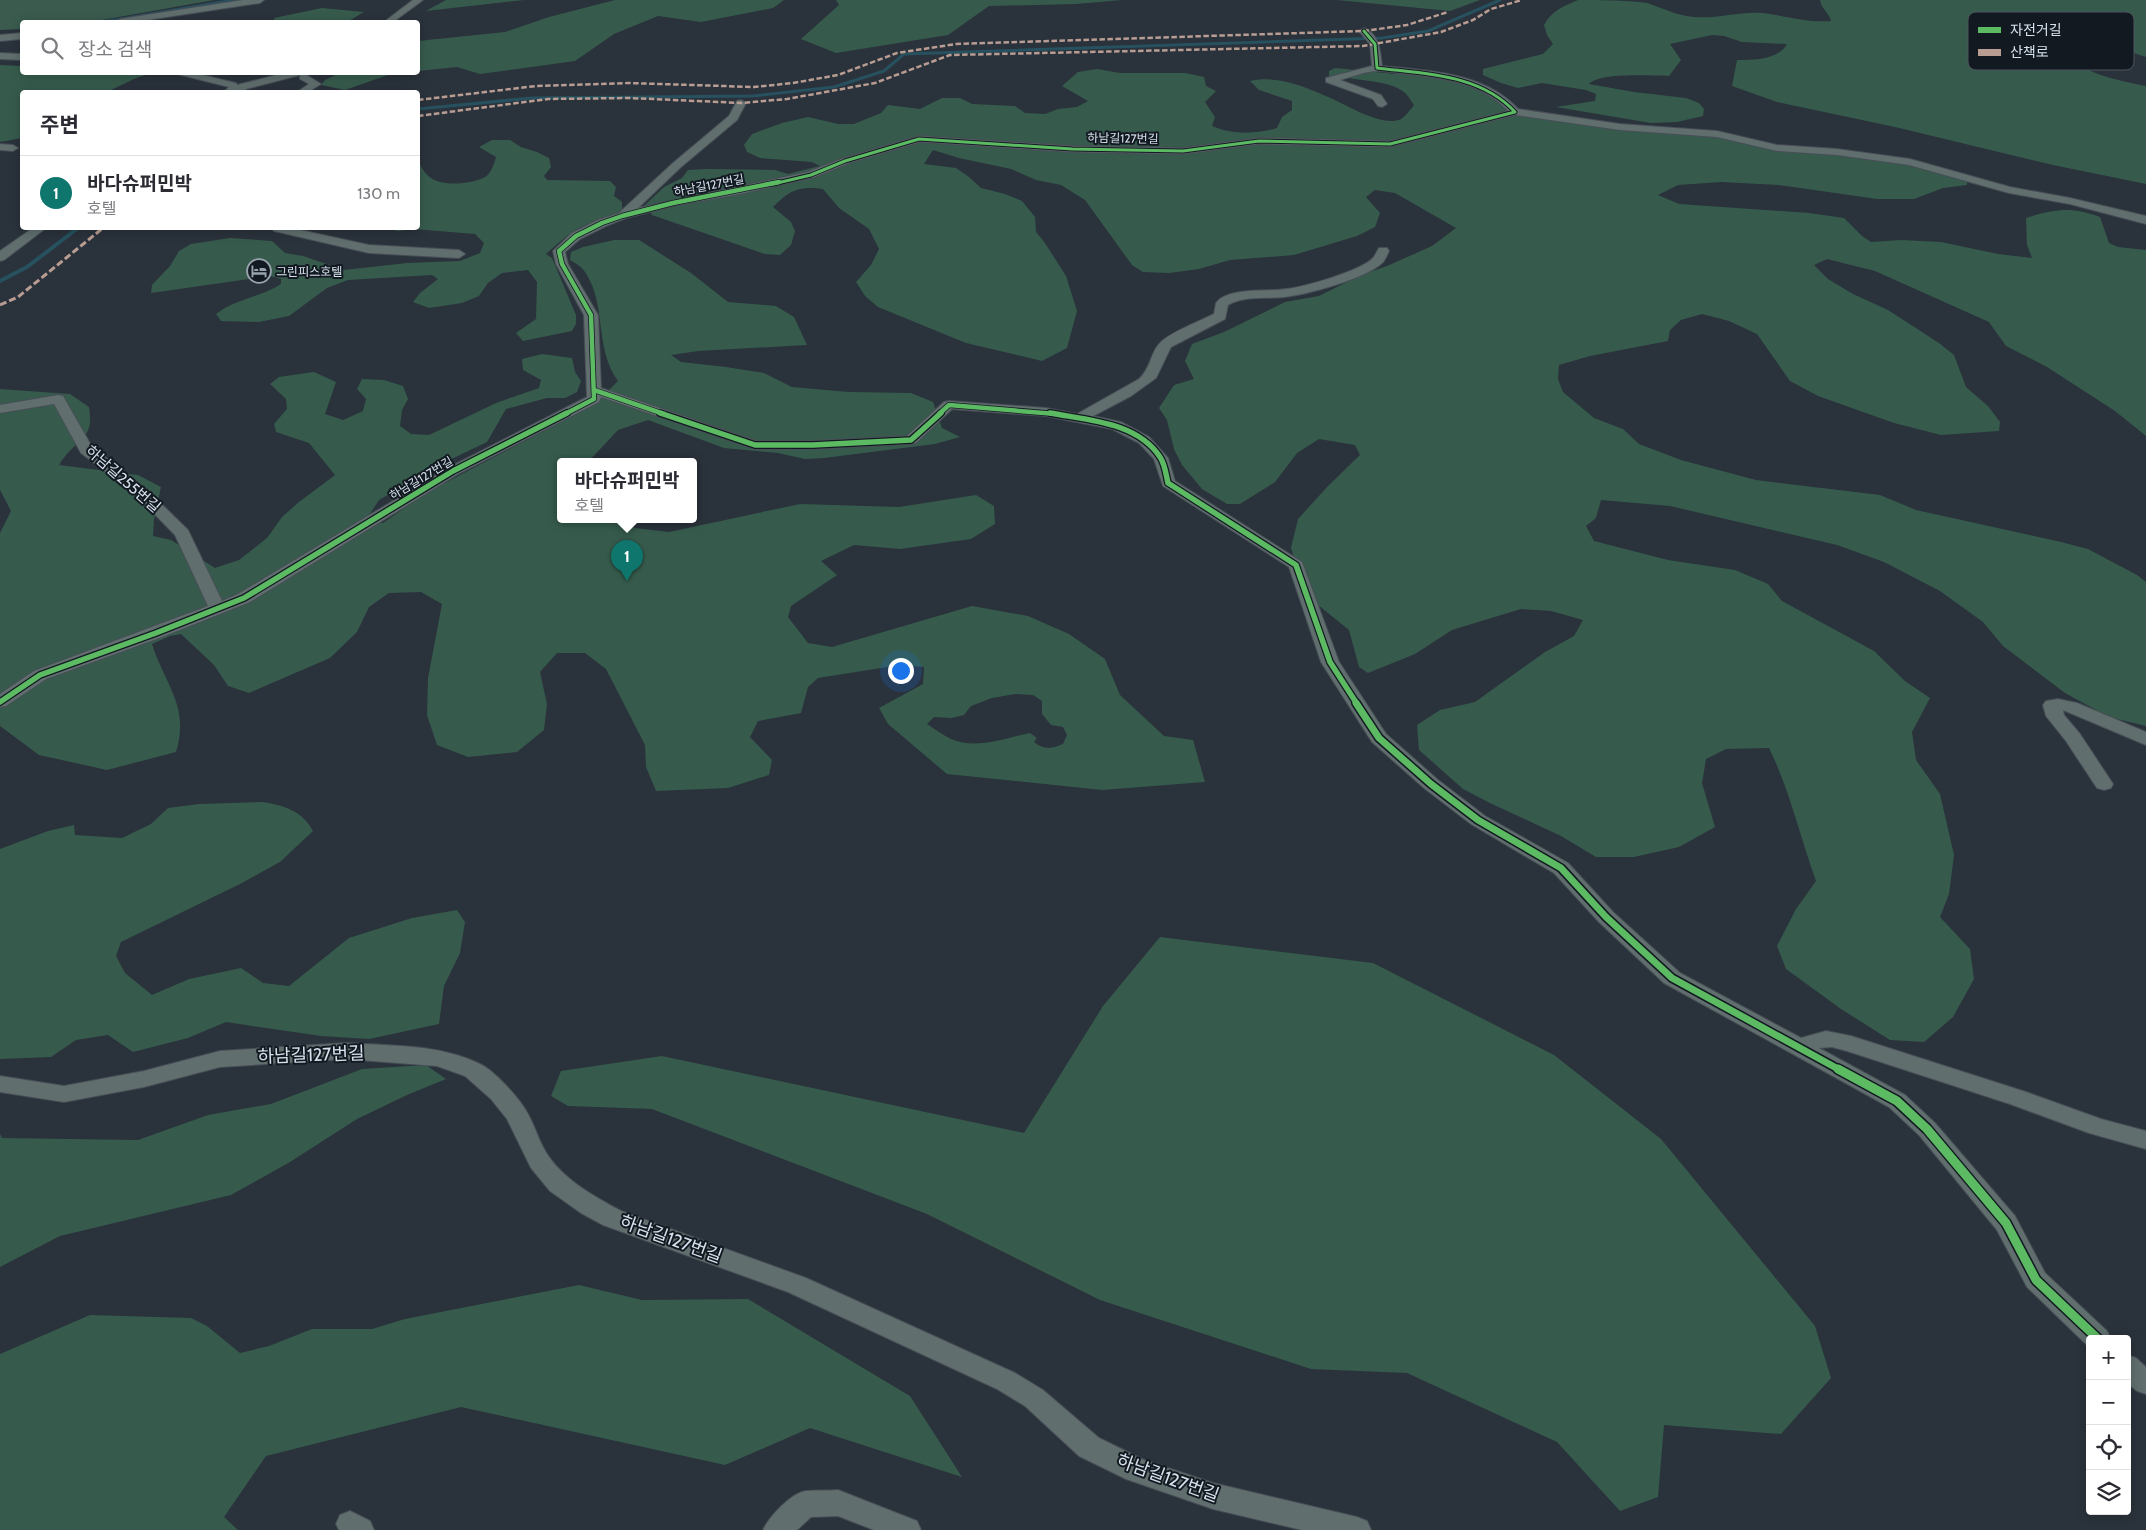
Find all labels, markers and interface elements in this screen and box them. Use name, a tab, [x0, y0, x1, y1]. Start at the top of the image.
legend	[1968, 12, 2134, 70]
search box	[20, 20, 420, 75]
text: 자전거길	[2010, 21, 2062, 39]
icon: search	[38, 34, 66, 62]
text: 장소 검색	[78, 38, 152, 61]
text: 산책로	[2010, 43, 2049, 61]
text: 주변	[40, 112, 79, 137]
street label: 하남길127번길	[1087, 130, 1159, 146]
street label: 하남길127번길	[673, 171, 745, 199]
text: 바다슈퍼민박	[87, 172, 192, 195]
text: 1	[53, 184, 59, 203]
text: 130 m	[357, 184, 400, 203]
text: 호텔	[87, 199, 116, 218]
hotel icon: 그린피스호텔	[246, 258, 272, 284]
place label: 그린피스호텔	[276, 264, 342, 279]
street label: 하남길255번길	[82, 442, 164, 516]
street label: 하남길127번길	[387, 453, 455, 503]
popup	[557, 458, 697, 523]
text: 바다슈퍼민박	[575, 469, 679, 492]
text: 호텔	[575, 496, 604, 515]
pin: 1	[611, 540, 643, 581]
your location	[888, 658, 914, 684]
street label: 하남길127번길	[257, 1042, 365, 1068]
street label: 하남길127번길	[617, 1210, 725, 1268]
map controls	[2086, 1335, 2131, 1515]
button: +	[2086, 1335, 2131, 1380]
button: −	[2086, 1380, 2131, 1425]
button: locate	[2086, 1425, 2131, 1470]
street label: 하남길127번길	[1114, 1449, 1222, 1507]
button: layers	[2086, 1470, 2131, 1515]

